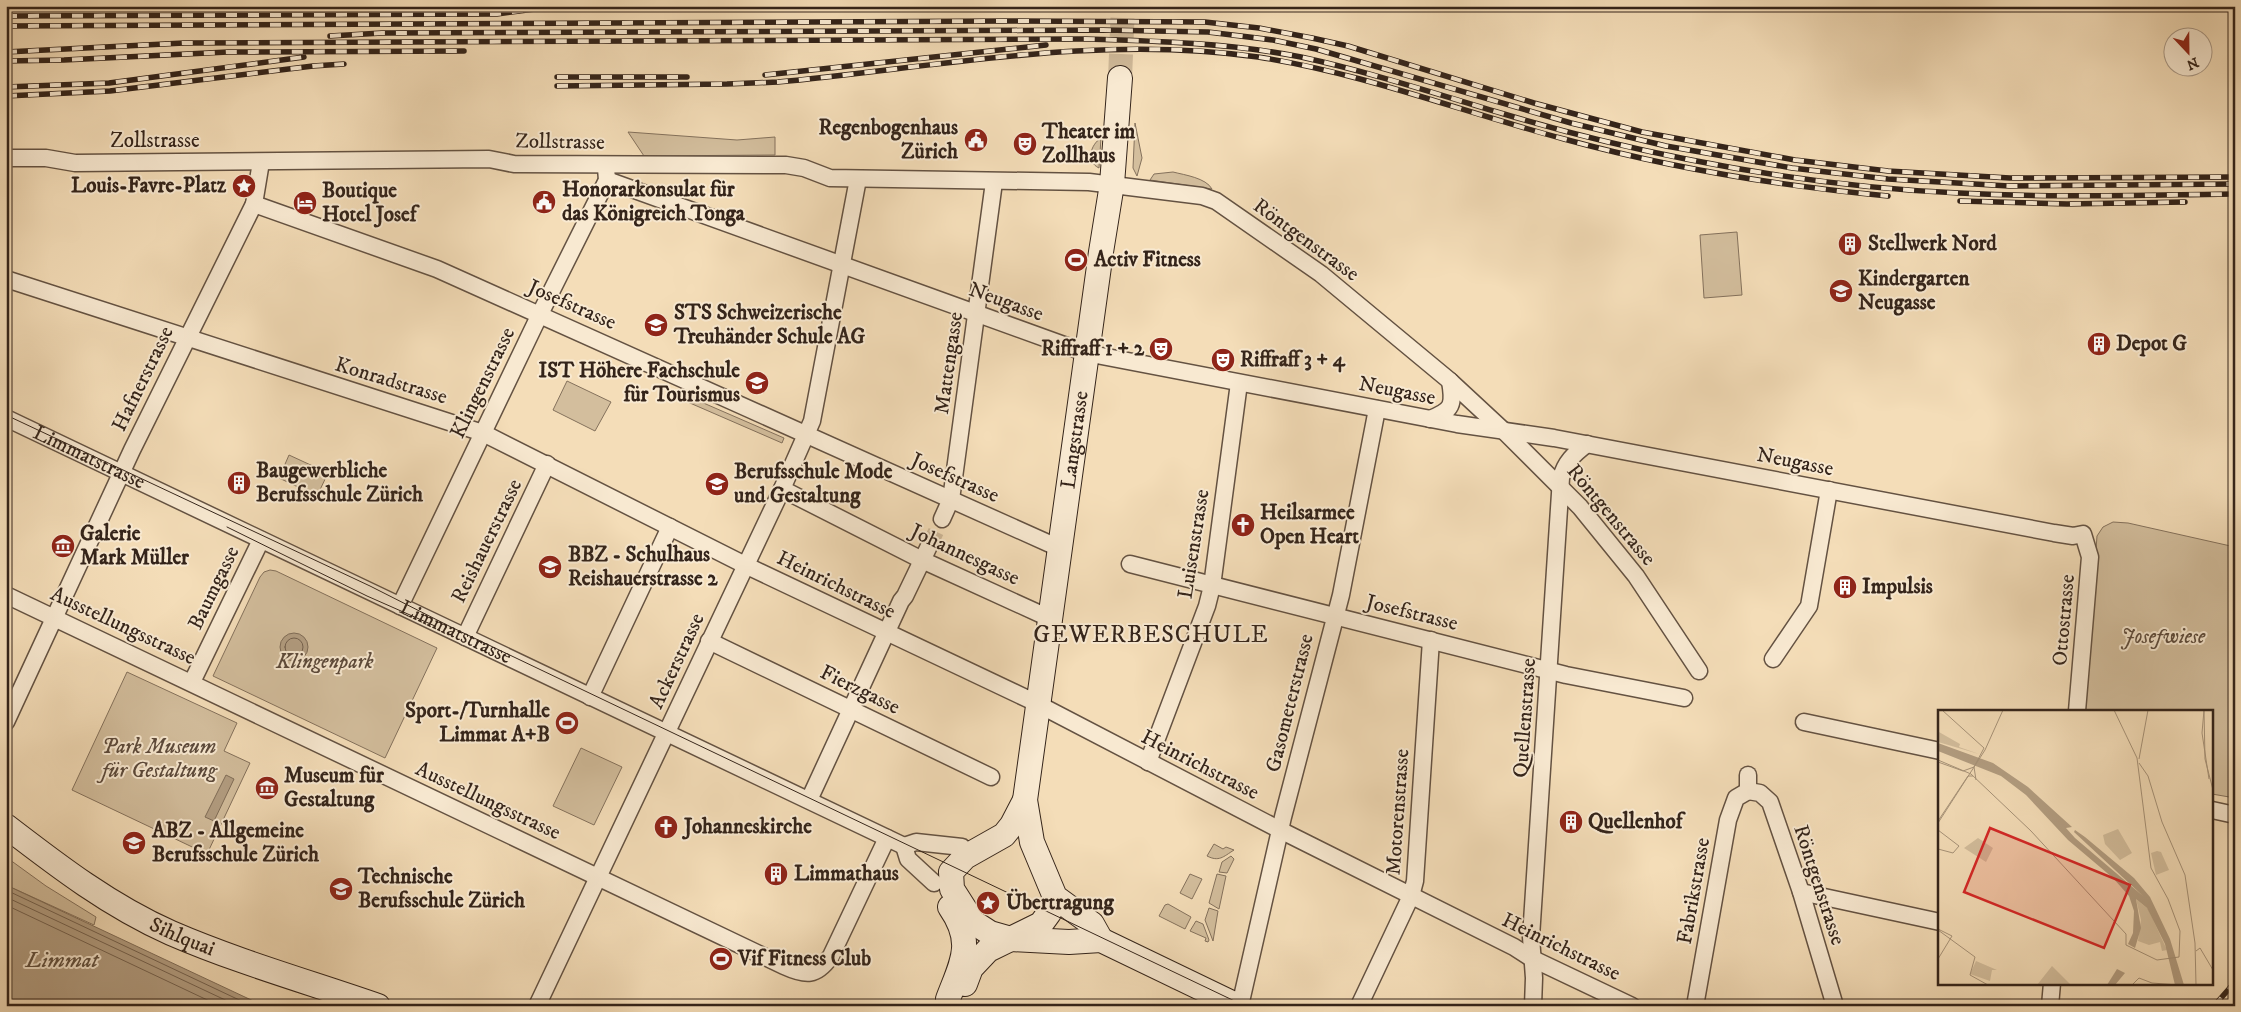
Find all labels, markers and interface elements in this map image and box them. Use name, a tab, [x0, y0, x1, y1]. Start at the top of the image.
north arrow	[2164, 28, 2214, 78]
text: N	[2183, 53, 2201, 74]
place label: Regenbogenhaus Zürich	[819, 115, 959, 165]
place label: Theater im Zollhaus	[1041, 119, 1136, 169]
public building icon: Regenbogenhaus Zürich	[963, 127, 989, 153]
street label: Zollstrasse	[110, 128, 200, 154]
street label: Zollstrasse	[515, 128, 605, 156]
theatre icon: Theater im Zollhaus	[1012, 131, 1038, 157]
place label: Louis-Favre-Platz	[71, 173, 227, 199]
place icon: Louis-Favre-Platz	[231, 173, 257, 199]
place label: Honorarkonsulat für das Königreich Tonga	[562, 177, 746, 227]
place label: Boutique Hotel Josef	[322, 178, 420, 228]
public building icon: Honorarkonsulat für das Königreich Tonga	[531, 189, 557, 215]
hotel icon: Boutique Hotel Josef	[292, 190, 318, 216]
street label: Röntgenstrasse	[1248, 193, 1364, 287]
building icon: Stellwerk Nord	[1837, 231, 1863, 257]
place label: Stellwerk Nord	[1868, 231, 1997, 257]
sports icon: Activ Fitness	[1063, 247, 1089, 273]
place label: Activ Fitness	[1093, 247, 1201, 273]
place label: Kindergarten Neugasse	[1858, 266, 1970, 316]
street label: Josefstrasse	[522, 273, 620, 336]
street label: Neugasse	[965, 277, 1047, 328]
school or university icon: Kindergarten Neugasse	[1828, 278, 1854, 304]
place label: STS Schweizerische Treuhänder Schule AG	[673, 300, 865, 350]
street label: Mattengasse	[929, 310, 969, 416]
school or university icon: STS Schweizerische Treuhänder Schule AG	[643, 312, 669, 338]
street label: Hafnerstrasse	[106, 322, 180, 436]
street label: Klingenstrasse	[445, 323, 521, 443]
building icon: Depot G	[2086, 331, 2112, 357]
place label: Depot G	[2116, 331, 2187, 357]
place label: Riffraff 1 + 2	[1041, 336, 1145, 362]
theatre icon: Riffraff 1 + 2	[1148, 336, 1174, 362]
theatre icon: Riffraff 3 + 4	[1210, 347, 1236, 373]
place label: Riffraff 3 + 4	[1240, 347, 1346, 373]
street label: Konradstrasse	[332, 352, 451, 410]
place label: IST Höhere Fachschule für Tourismus	[539, 358, 740, 408]
school or university icon: IST Höhere Fachschule für Tourismus	[744, 370, 770, 396]
street label: Neugasse	[1356, 371, 1438, 411]
street label: Langstrasse	[1055, 389, 1095, 490]
street label: Limmatstrasse	[29, 420, 150, 495]
street label: Neugasse	[1754, 442, 1836, 482]
street label: Josefstrasse	[905, 446, 1003, 509]
place label: Baugewerbliche Berufsschule Zürich	[256, 458, 424, 508]
place label: Berufsschule Mode und Gestaltung	[734, 459, 893, 509]
street label: Röntgenstrasse	[1561, 459, 1661, 571]
building icon: Baugewerbliche Berufsschule Zürich	[226, 470, 252, 496]
school or university icon: Berufsschule Mode und Gestaltung	[704, 471, 730, 497]
street label: Reishauerstrasse	[446, 474, 528, 607]
street label: Luisenstrasse	[1173, 487, 1216, 601]
place label: Heilsarmee Open Heart	[1260, 500, 1359, 550]
church icon: Heilsarmee Open Heart	[1230, 512, 1256, 538]
street label: Johannesgasse	[904, 518, 1024, 592]
place label: Galerie Mark Müller	[80, 521, 190, 571]
museum icon: Galerie Mark Müller	[50, 533, 76, 559]
street label: Baumgasse	[183, 542, 246, 634]
place label: BBZ - Schulhaus Reishauerstrasse 2	[568, 542, 718, 592]
street label: Heinrichstrasse	[772, 545, 900, 625]
school or university icon: BBZ - Schulhaus Reishauerstrasse 2	[537, 554, 563, 580]
street label: Ottostrasse	[2047, 573, 2081, 667]
building icon: Impulsis	[1832, 574, 1858, 600]
place label: Impulsis	[1862, 574, 1933, 600]
street label: Ausstellungsstrasse	[46, 581, 200, 671]
street label: Josefstrasse	[1361, 589, 1461, 637]
street label: Limmatstrasse	[395, 594, 516, 670]
street label: Ackerstrasse	[644, 609, 711, 713]
district label: GEWERBESCHULE	[1033, 620, 1269, 650]
park label: Josefwiese	[2121, 624, 2206, 650]
street label: Gasometerstrasse	[1260, 631, 1320, 775]
park label: Klingenpark	[275, 649, 374, 675]
street label: Quellenstrasse	[1508, 657, 1542, 779]
street label: Fierzgasse	[816, 660, 905, 721]
place label: Sport-/Turnhalle Limmat A+B	[405, 698, 550, 748]
sports icon: Sport-/Turnhalle Limmat A+B	[554, 710, 580, 736]
inset map	[1938, 710, 2214, 984]
street label: Heinrichstrasse	[1137, 724, 1264, 806]
park label: Park Museum für Gestaltung	[96, 734, 218, 784]
street label: Motorenstrasse	[1381, 748, 1415, 876]
street label: Ausstellungsstrasse	[411, 756, 565, 846]
place label: Museum für Gestaltung	[284, 763, 385, 813]
museum icon: Museum für Gestaltung	[254, 775, 280, 801]
building icon: Quellenhof	[1558, 809, 1584, 835]
place label: Quellenhof	[1588, 809, 1686, 835]
church icon: Johanneskirche	[653, 814, 679, 840]
place label: Johanneskirche	[682, 814, 812, 840]
place label: ABZ - Allgemeine Berufsschule Zürich	[151, 818, 320, 868]
street label: Röntgenstrasse	[1787, 822, 1851, 949]
school or university icon: ABZ - Allgemeine Berufsschule Zürich	[121, 830, 147, 856]
street label: Fabrikstrasse	[1672, 835, 1716, 946]
building icon: Limmathaus	[763, 861, 789, 887]
place label: Limmathaus	[794, 861, 899, 887]
place label: Technische Berufsschule Zürich	[357, 864, 526, 914]
school or university icon: Technische Berufsschule Zürich	[328, 876, 354, 902]
place label: Übertragung	[1006, 888, 1114, 916]
place icon: Übertragung	[975, 890, 1001, 916]
street label: Heinrichstrasse	[1497, 907, 1625, 987]
street label: Sihlquai	[145, 912, 218, 962]
sports icon: Vif Fitness Club	[708, 946, 734, 972]
place label: Vif Fitness Club	[737, 946, 871, 972]
water label: Limmat	[24, 947, 99, 974]

